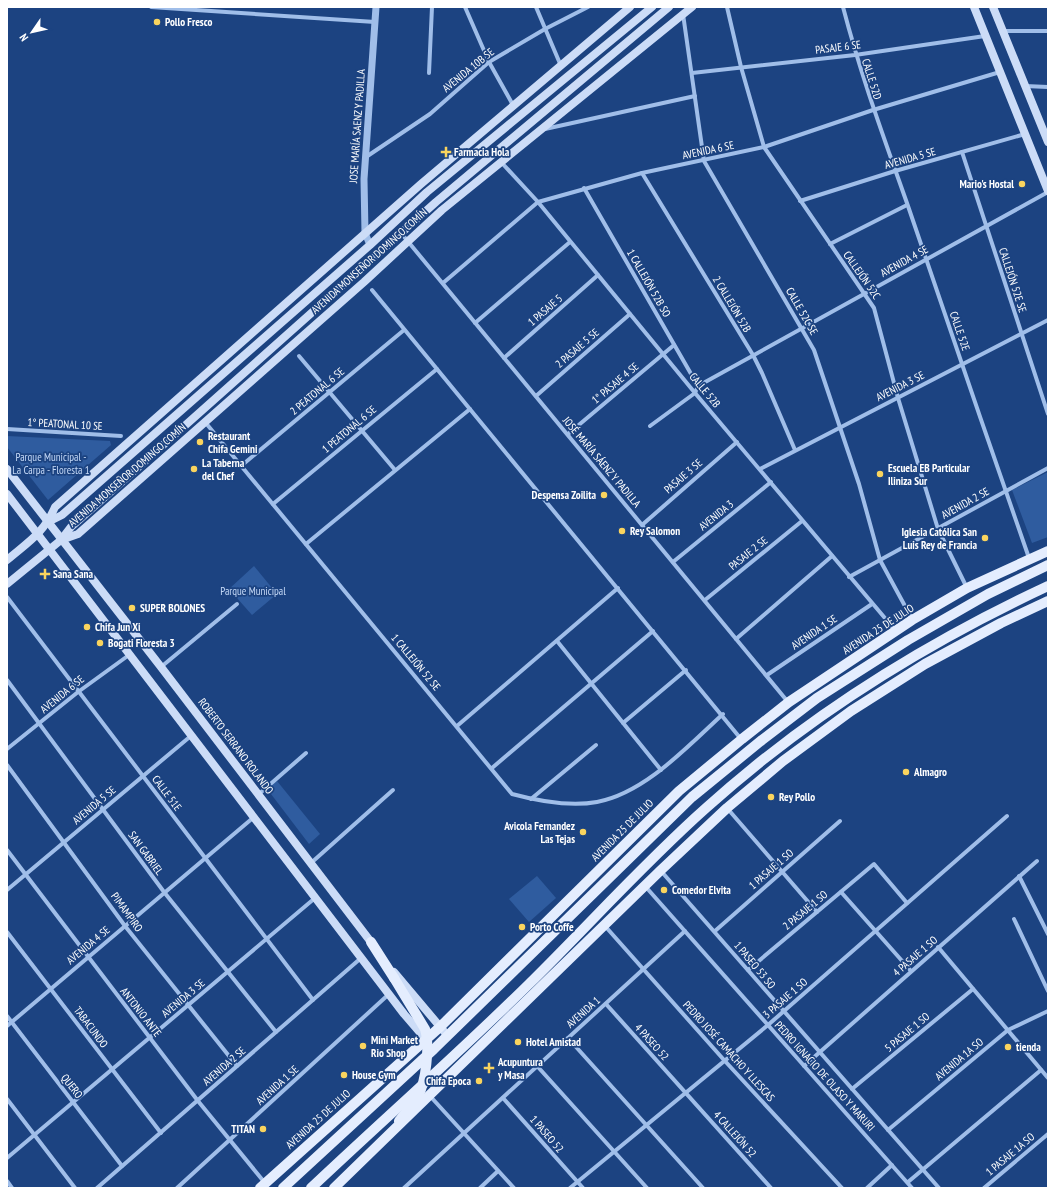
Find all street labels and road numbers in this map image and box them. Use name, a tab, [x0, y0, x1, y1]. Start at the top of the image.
street label: PASAJE 6 SE	[814, 37, 862, 57]
street label: AVENIDA 10B SE	[439, 45, 497, 95]
street label: CALLE 52D	[859, 57, 885, 101]
street label: JOSE MARÍA SAENZ Y PADILLA	[346, 68, 368, 184]
street label: AVENIDA 6 SE	[681, 138, 735, 162]
street label: AVENIDA 5 SE	[883, 144, 937, 172]
street label: AVENIDA MONSEÑOR DOMINGO COMÍN	[308, 205, 430, 317]
street label: AVENIDA 4 SE	[878, 242, 931, 280]
street label: CALLEJÓN 52E SE	[996, 246, 1030, 314]
street label: 1 CALLEJÓN 52B SO	[624, 247, 674, 319]
street label: CALLEJÓN 52C	[840, 248, 884, 302]
street label: 2 CALLEJÓN 52B	[710, 273, 754, 335]
street label: CALLE 52C SE	[783, 285, 821, 337]
street label: 1 PASAJE 5	[525, 291, 565, 329]
street label: CALLE 52E	[947, 309, 973, 353]
street label: 2 PASAJE 5 SE	[552, 325, 602, 371]
street label: 1° PASAJE 4 SE	[589, 359, 642, 407]
street label: 2 PEATONAL 6 SE	[287, 364, 347, 418]
street label: AVENIDA 3 SE	[873, 368, 927, 404]
street label: CALLE 52B	[686, 370, 724, 410]
street label: 1 PEATONAL 6 SE	[319, 402, 379, 456]
street label: JOSÉ MARÍA SÁENZ Y PADILLA	[559, 413, 645, 511]
street label: 1° PEATONAL 10 SE	[27, 415, 103, 433]
street label: AVENIDA MONSEÑOR DOMINGO COMÍN	[65, 420, 189, 530]
street label: PASAJE 3 SE	[661, 455, 705, 496]
street label: AVENIDA 2 SE	[939, 484, 992, 522]
street label: AVENIDA 3	[696, 497, 736, 533]
street label: PASAJE 2 SE	[726, 533, 770, 573]
street label: AVENIDA 25 DE JULIO	[840, 601, 916, 657]
street label: AVENIDA 1 SE	[788, 611, 840, 652]
street label: 1 CALLEJÓN 52 SE	[388, 631, 444, 693]
street label: AVENIDA 6 SE	[37, 672, 87, 716]
street label: ROBERTO SERRANO ROLANDO	[195, 695, 277, 797]
street label: CALLE 51E	[149, 773, 185, 814]
street label: AVENIDA 5 SE	[69, 783, 119, 827]
street label: AVENIDA 25 DE JULIO	[588, 796, 656, 864]
street label: SAN GABRIEL	[125, 828, 167, 878]
street label: 1 PASAJE 1 SO	[746, 846, 796, 892]
street label: 2 PASAJE 1 SO	[780, 887, 830, 933]
street label: PIMAMPIRO	[108, 890, 146, 934]
street label: AVENIDA 4 SE	[63, 923, 113, 967]
street label: 4 PASAJE 1 SO	[890, 933, 940, 979]
street label: 1 PASEO 53 SO	[731, 938, 779, 992]
street label: 3 PASAJE 1 SO	[760, 975, 810, 1021]
street label: AVENIDA 3 SE	[158, 976, 208, 1020]
street label: ANTONIO ANTE	[117, 984, 165, 1040]
street label: AVENIDA 1	[563, 993, 603, 1031]
street label: PEDRO JOSÉ CAMACHO Y LLESCAS	[680, 998, 778, 1104]
street label: TABACUNDO	[71, 1004, 111, 1050]
street label: 5 PASAJE 1 SO	[882, 1009, 932, 1055]
street label: PEDRO IGNACIO DE OLASO Y MARURI	[772, 1018, 878, 1134]
street label: 4 PASEO 52	[632, 1021, 672, 1063]
street label: AVENIDA 1A SO	[932, 1035, 986, 1083]
street label: AVENIDA 2 SE	[200, 1043, 249, 1089]
street label: AVENIDA 1 SE	[253, 1062, 301, 1108]
street label: QUERO	[58, 1071, 86, 1101]
street label: AVENIDA 25 DE JULIO	[283, 1086, 353, 1152]
street label: 4 CALLEJÓN 52	[710, 1108, 760, 1160]
street label: 1 PASEO 52	[527, 1113, 567, 1155]
street label: 1 PASAJE 1A SO	[983, 1130, 1037, 1178]

